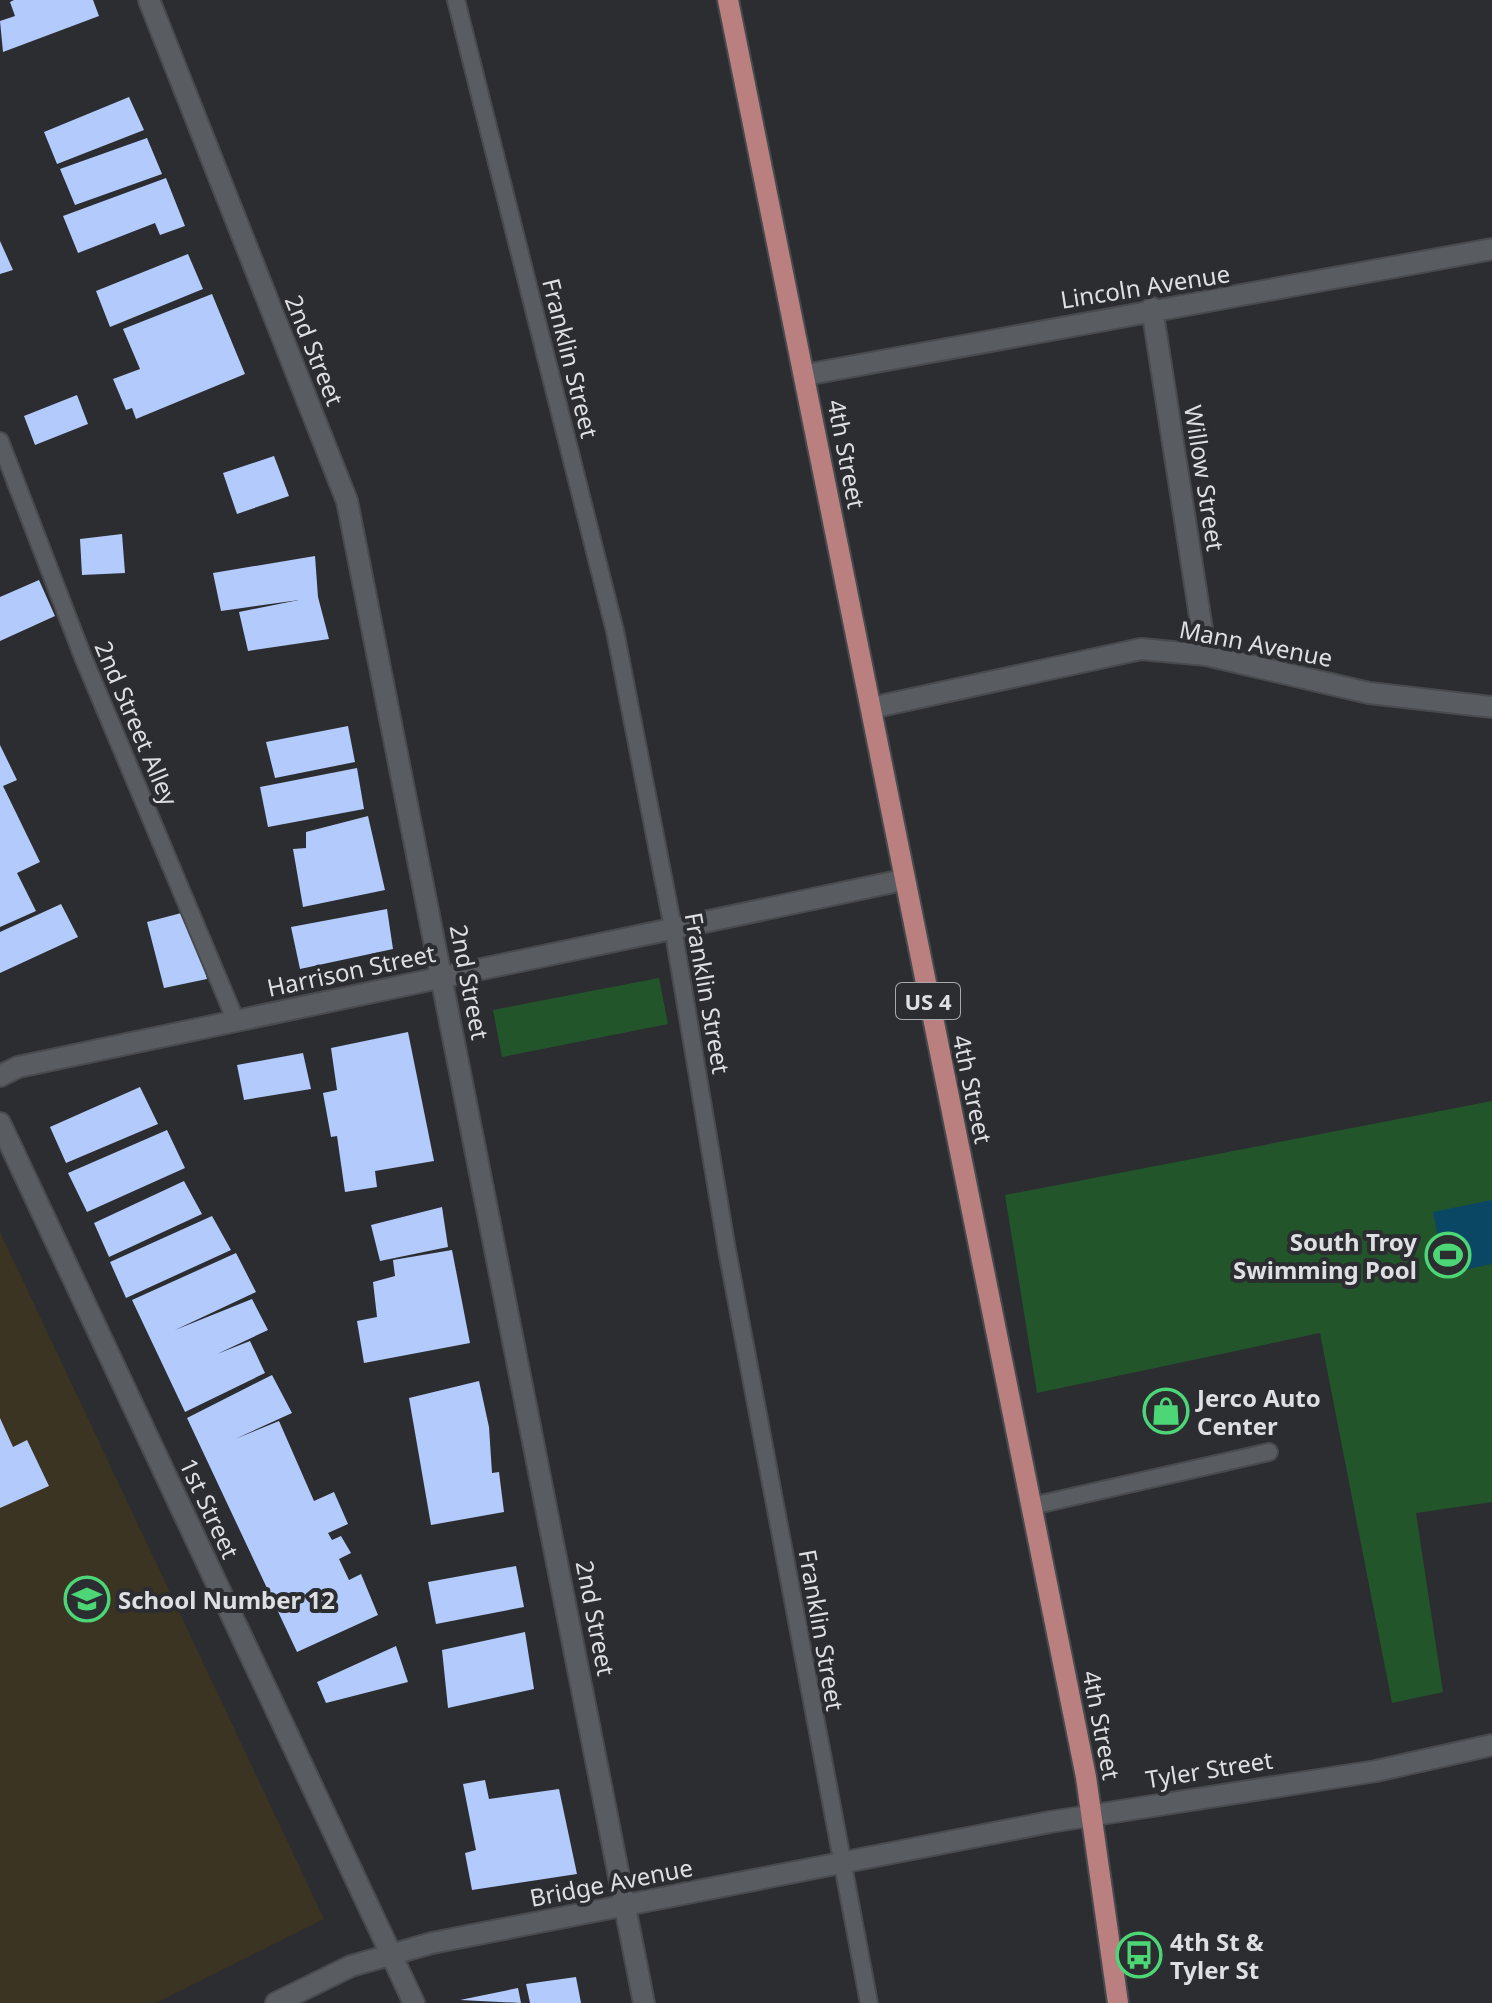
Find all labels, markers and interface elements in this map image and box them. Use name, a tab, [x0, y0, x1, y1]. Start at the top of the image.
street label: Lincoln Avenue	[1058, 256, 1232, 316]
street label: Franklin Street	[535, 275, 607, 442]
street label: 2nd Street	[278, 290, 352, 411]
street label: 4th Street	[820, 397, 874, 512]
street label: Willow Street	[1177, 403, 1233, 554]
street label: Mann Avenue	[1177, 612, 1335, 674]
street label: 2nd Street Alley	[87, 636, 187, 811]
street label: Franklin Street	[678, 910, 738, 1077]
street label: 2nd Street	[443, 922, 497, 1043]
street label: Harrison Street	[264, 936, 439, 1004]
road number: US 4	[896, 983, 960, 1019]
street label: 4th Street	[945, 1032, 1001, 1147]
place label: South Troy Swimming Pool	[1233, 1225, 1417, 1286]
sports icon: South Troy Swimming Pool	[1424, 1231, 1472, 1279]
place label: Jerco Auto Center	[1195, 1381, 1321, 1442]
shop icon: Jerco Auto Center	[1142, 1387, 1190, 1435]
street label: 1st Street	[172, 1452, 248, 1564]
street label: Franklin Street	[792, 1547, 852, 1714]
street label: 2nd Street	[569, 1558, 623, 1679]
school or university icon: School Number 12	[63, 1575, 111, 1623]
place label: School Number 12	[118, 1583, 335, 1616]
street label: 4th Street	[1075, 1668, 1129, 1783]
street label: Tyler Street	[1143, 1743, 1275, 1795]
street label: Bridge Avenue	[527, 1850, 695, 1914]
place label: 4th St & Tyler St	[1170, 1925, 1264, 1986]
bus stop icon: 4th St & Tyler St	[1115, 1931, 1163, 1979]

